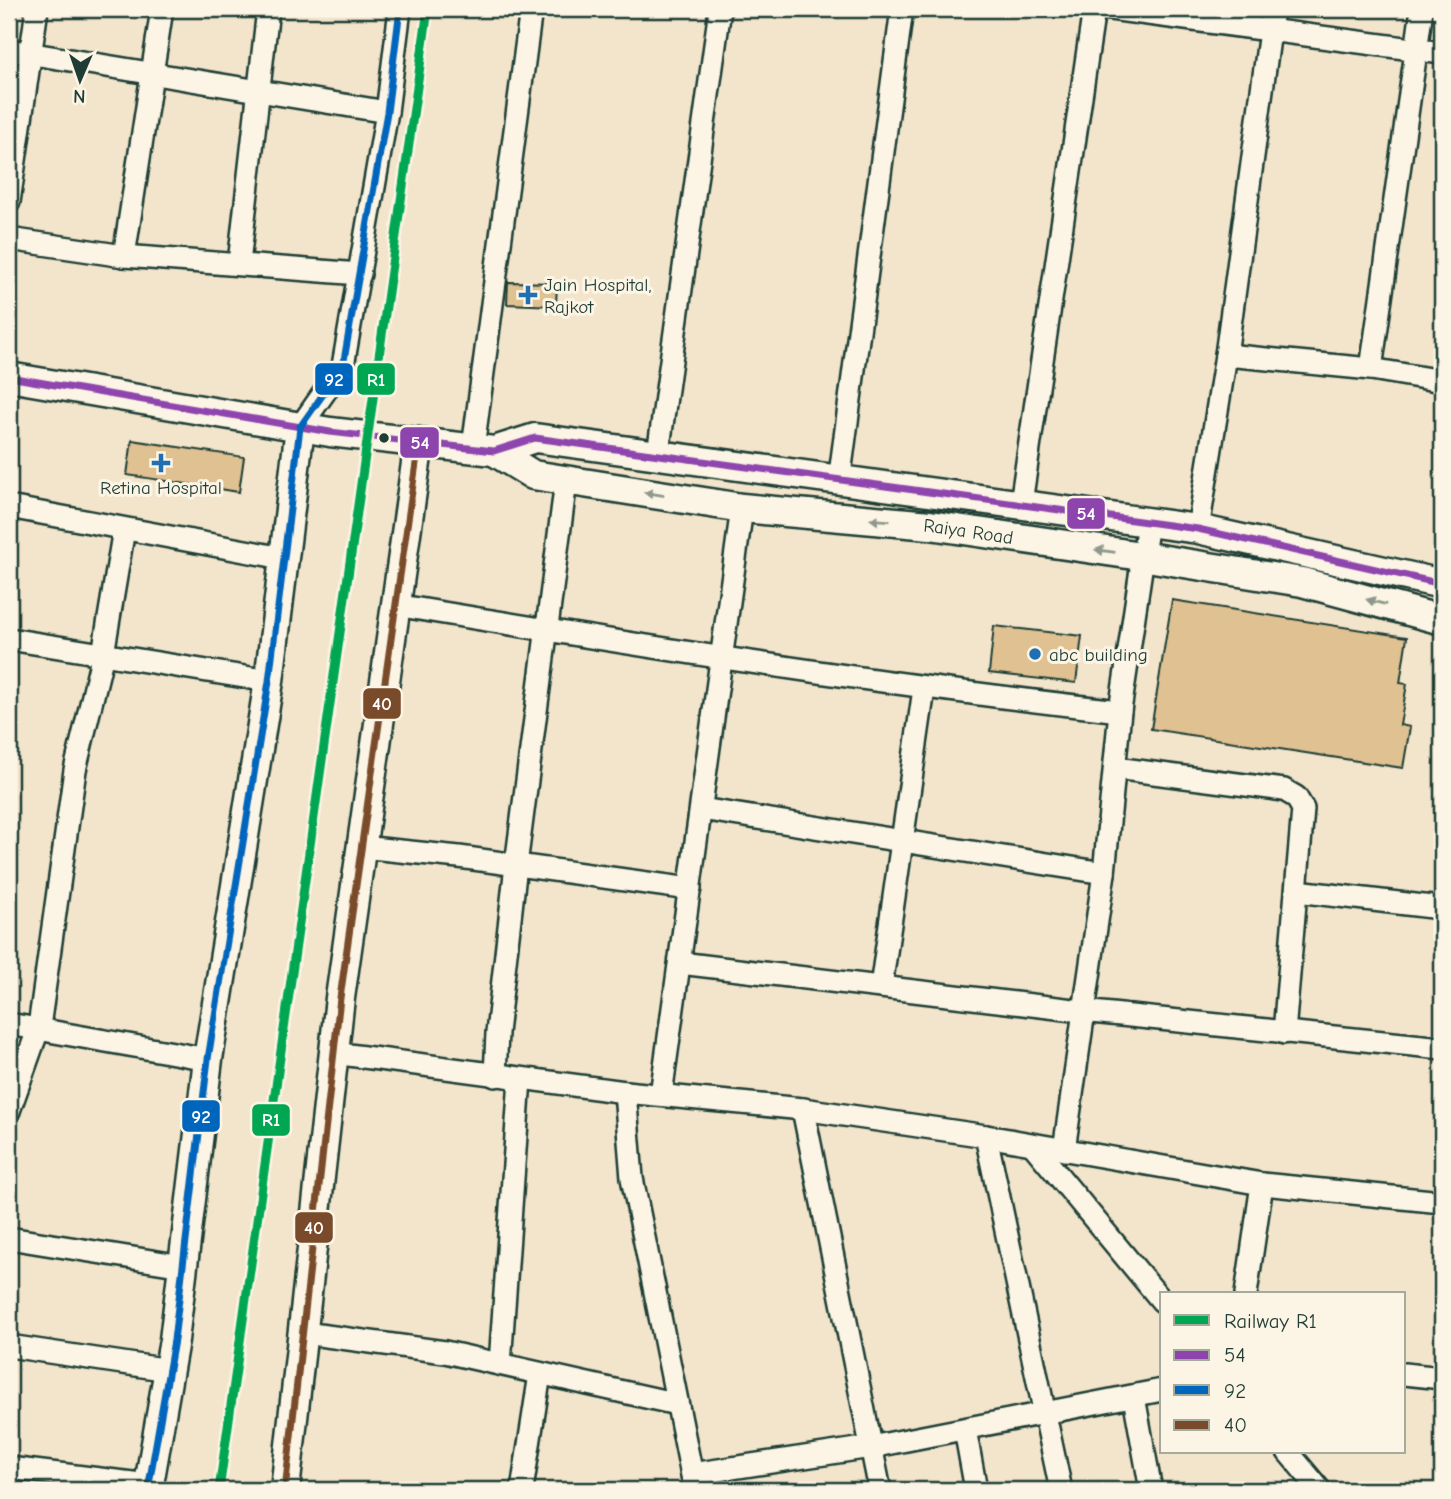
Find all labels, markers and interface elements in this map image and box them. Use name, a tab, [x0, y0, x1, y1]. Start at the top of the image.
north arrow	[46, 46, 116, 116]
text: N	[73, 85, 86, 107]
place label: Jain Hospital, Rajkot	[544, 274, 652, 318]
marker: Jain Hospital, Rajkot	[518, 285, 538, 305]
line badge: 92	[314, 362, 354, 396]
line badge: R1	[356, 362, 396, 396]
text: 92	[324, 369, 344, 391]
text: R1	[367, 369, 385, 391]
line badge: 54	[399, 426, 440, 459]
unlabelled marker	[377, 431, 391, 445]
text: 54	[410, 432, 430, 454]
marker: Retina Hospital	[151, 453, 171, 473]
place label: Retina Hospital	[100, 477, 222, 499]
one-way arrow	[643, 488, 665, 499]
line badge: 54	[1066, 497, 1106, 530]
text: 54	[1076, 503, 1096, 525]
one-way arrow	[868, 514, 890, 525]
street label: Raiya Road	[922, 514, 1015, 549]
one-way arrow	[1094, 545, 1116, 556]
one-way arrow	[1365, 596, 1387, 607]
place label: abc building	[1049, 644, 1148, 666]
marker: abc building	[1027, 646, 1043, 662]
line badge: 40	[362, 687, 402, 720]
text: 40	[372, 693, 392, 715]
line badge: 92	[181, 1099, 221, 1133]
line badge: R1	[251, 1103, 291, 1137]
text: 92	[191, 1106, 211, 1128]
text: R1	[262, 1109, 280, 1131]
line badge: 40	[294, 1211, 334, 1244]
text: 40	[304, 1217, 324, 1239]
legend	[1160, 1292, 1406, 1454]
text: Railway R1	[1224, 1309, 1317, 1333]
text: 54	[1224, 1343, 1246, 1367]
text: 92	[1224, 1379, 1246, 1403]
text: 40	[1224, 1413, 1247, 1437]

